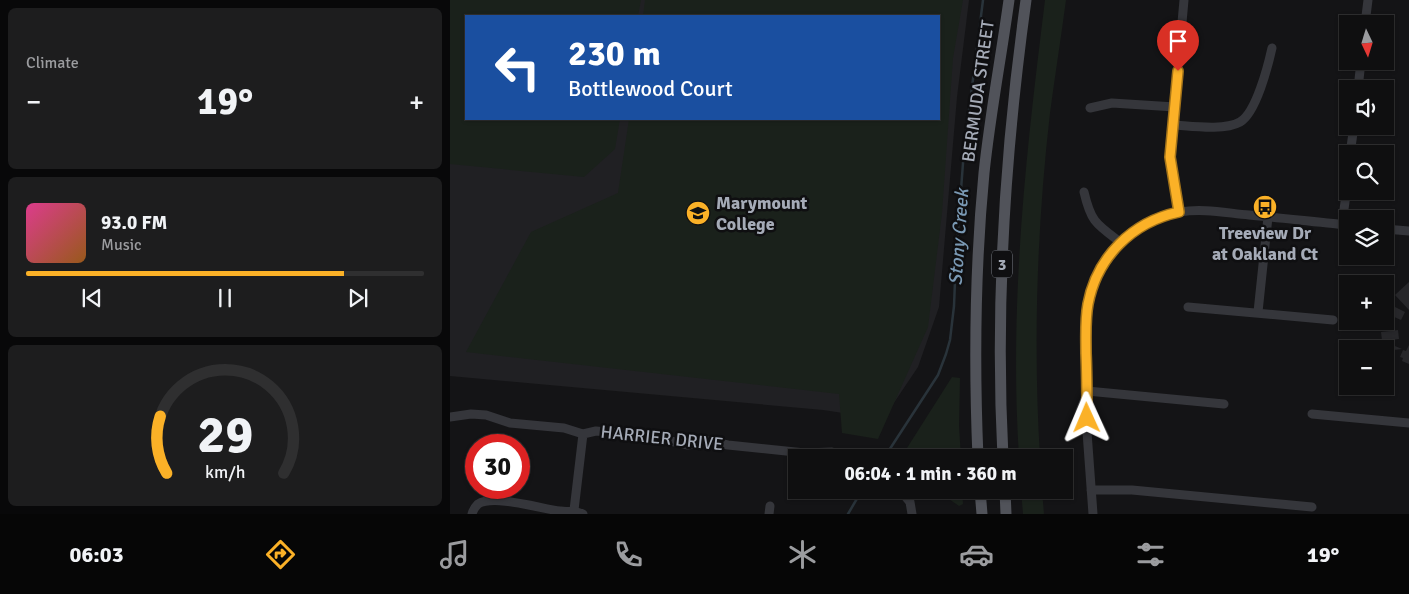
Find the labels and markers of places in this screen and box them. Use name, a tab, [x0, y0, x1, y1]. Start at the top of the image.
pin	[1157, 20, 1199, 71]
place label: Marymount College	[716, 192, 808, 235]
bus stop icon: Treeview Dr at Oakland Ct	[1252, 194, 1278, 220]
school or university icon: Marymount College	[685, 200, 711, 226]
place label: Treeview Dr at Oakland Ct	[1212, 222, 1318, 265]

